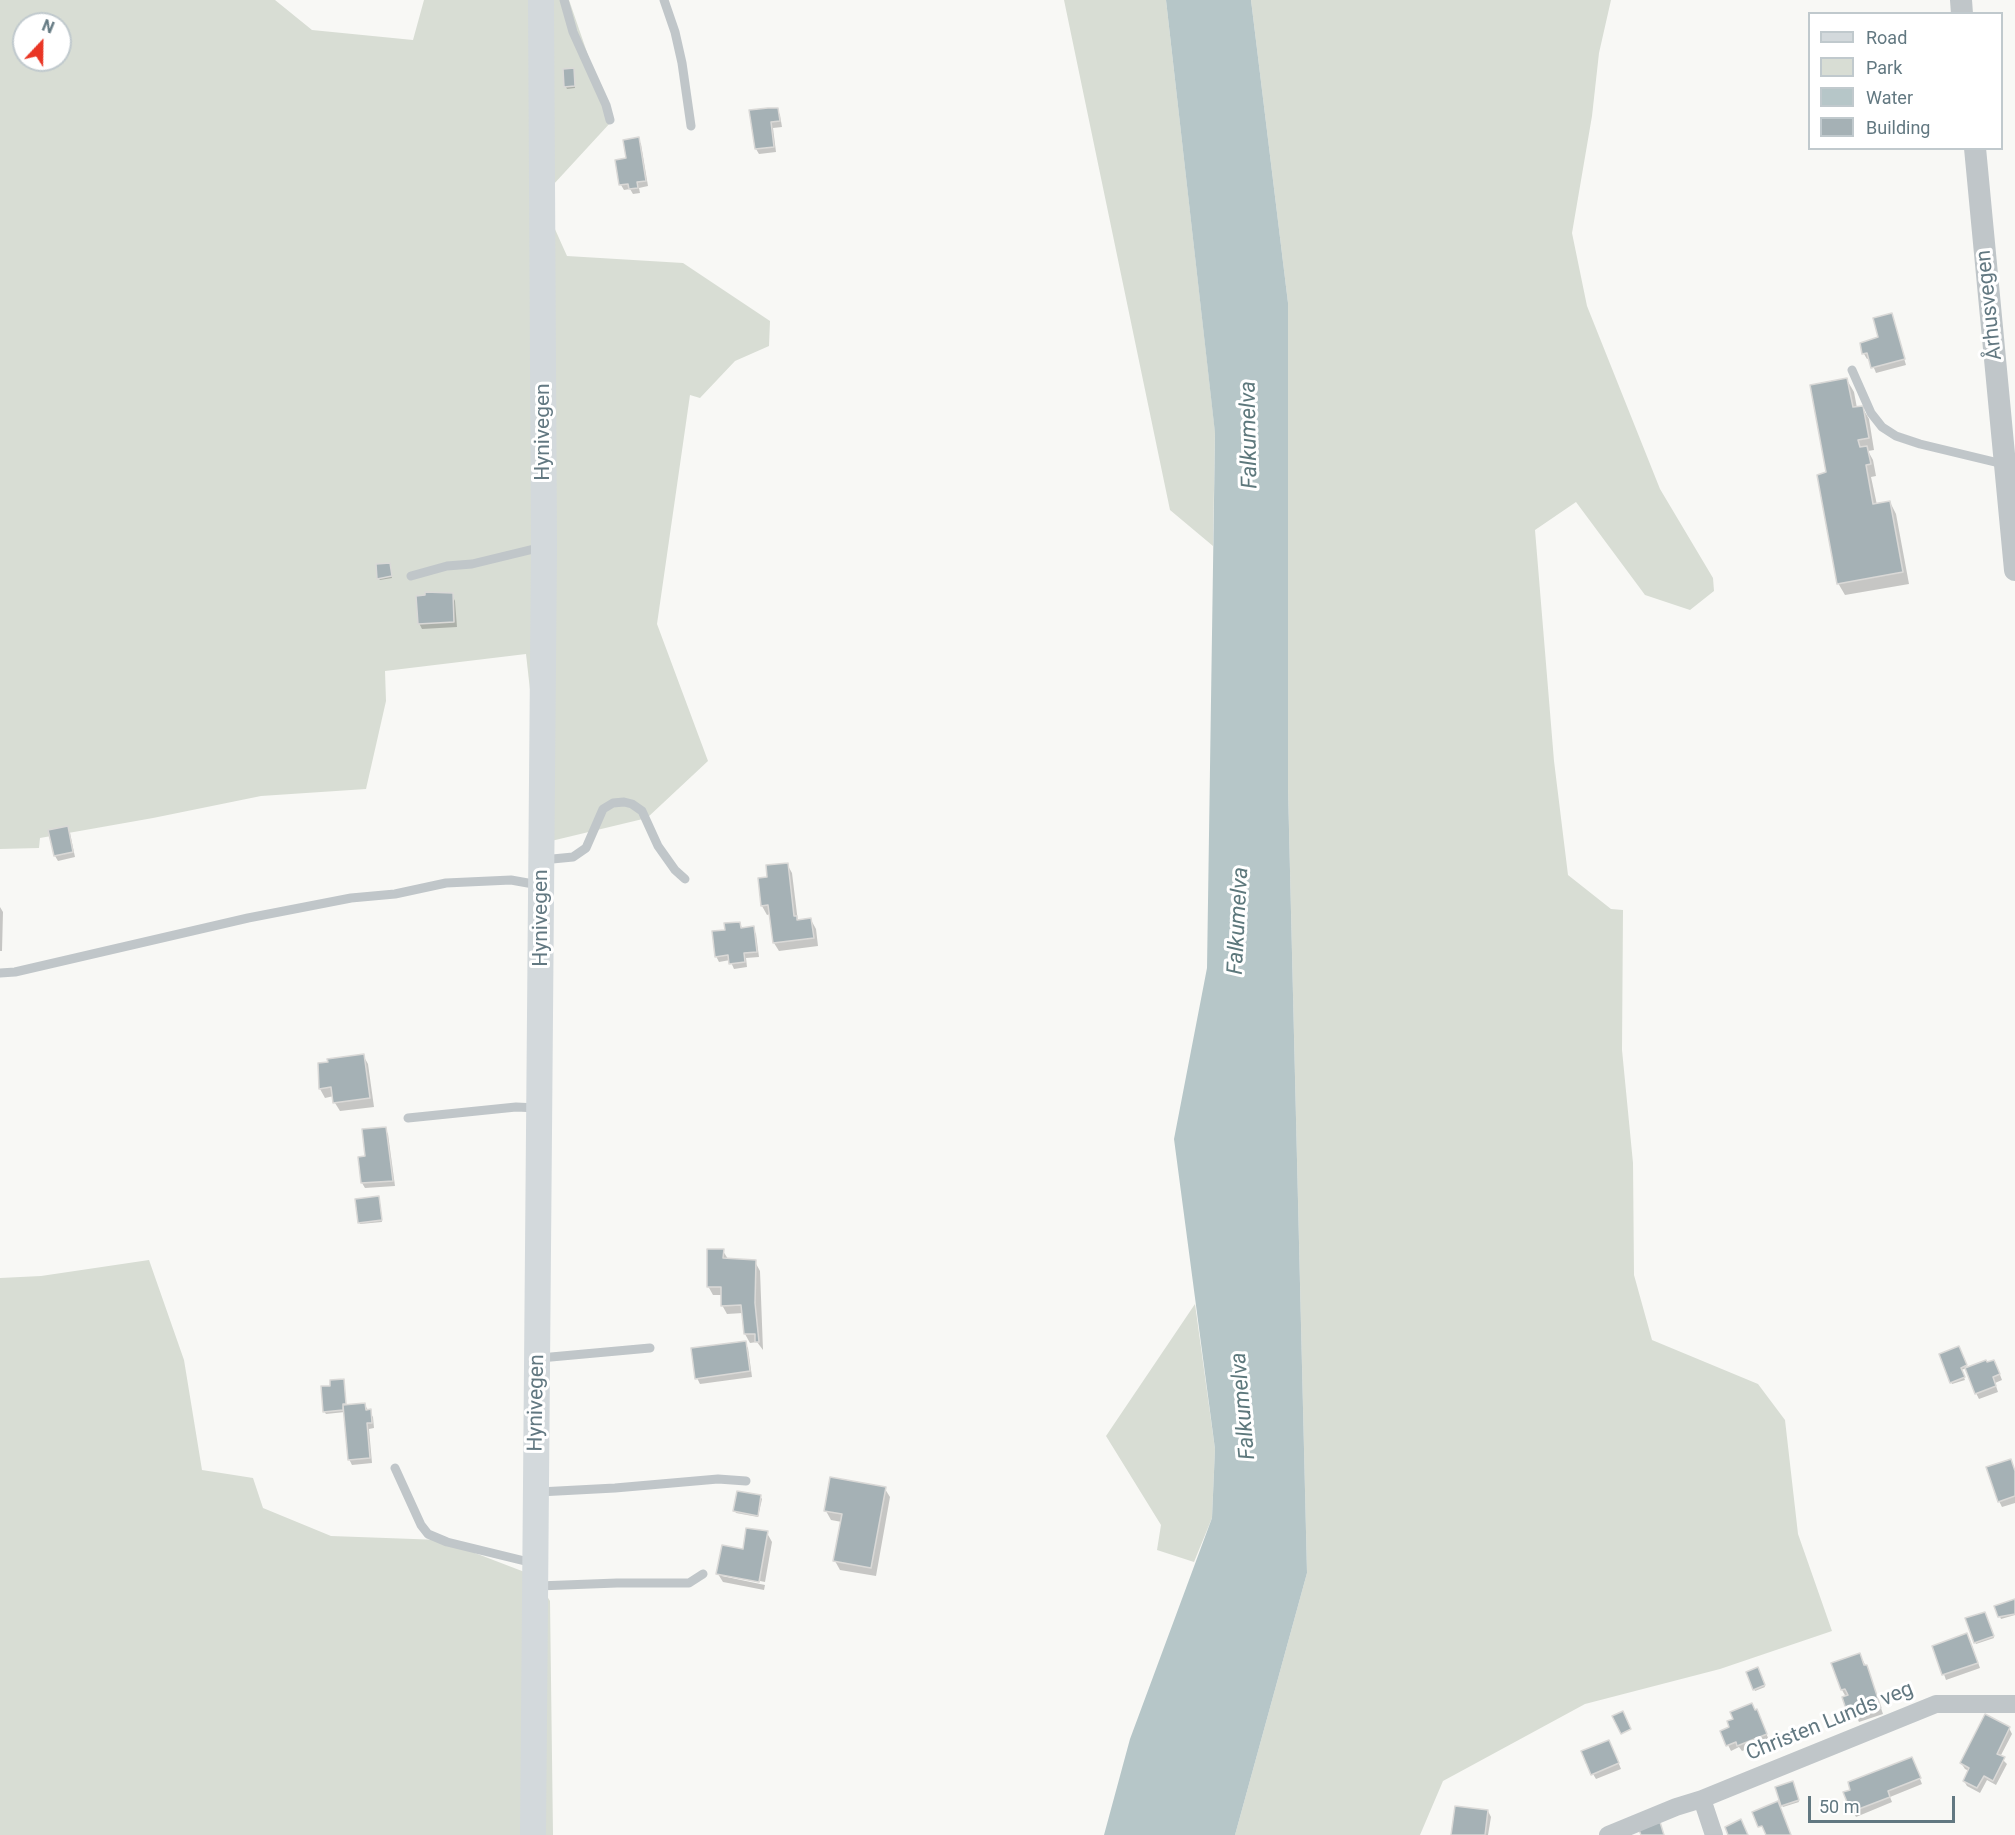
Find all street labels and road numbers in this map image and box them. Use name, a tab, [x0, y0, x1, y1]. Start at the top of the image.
street label: Århusvegen	[1972, 249, 2008, 361]
street label: Hynivegen	[531, 383, 557, 481]
street label: Hynivegen	[529, 869, 555, 967]
street label: Hynivegen	[524, 1354, 550, 1452]
street label: Christen Lunds veg	[1743, 1677, 1917, 1767]

